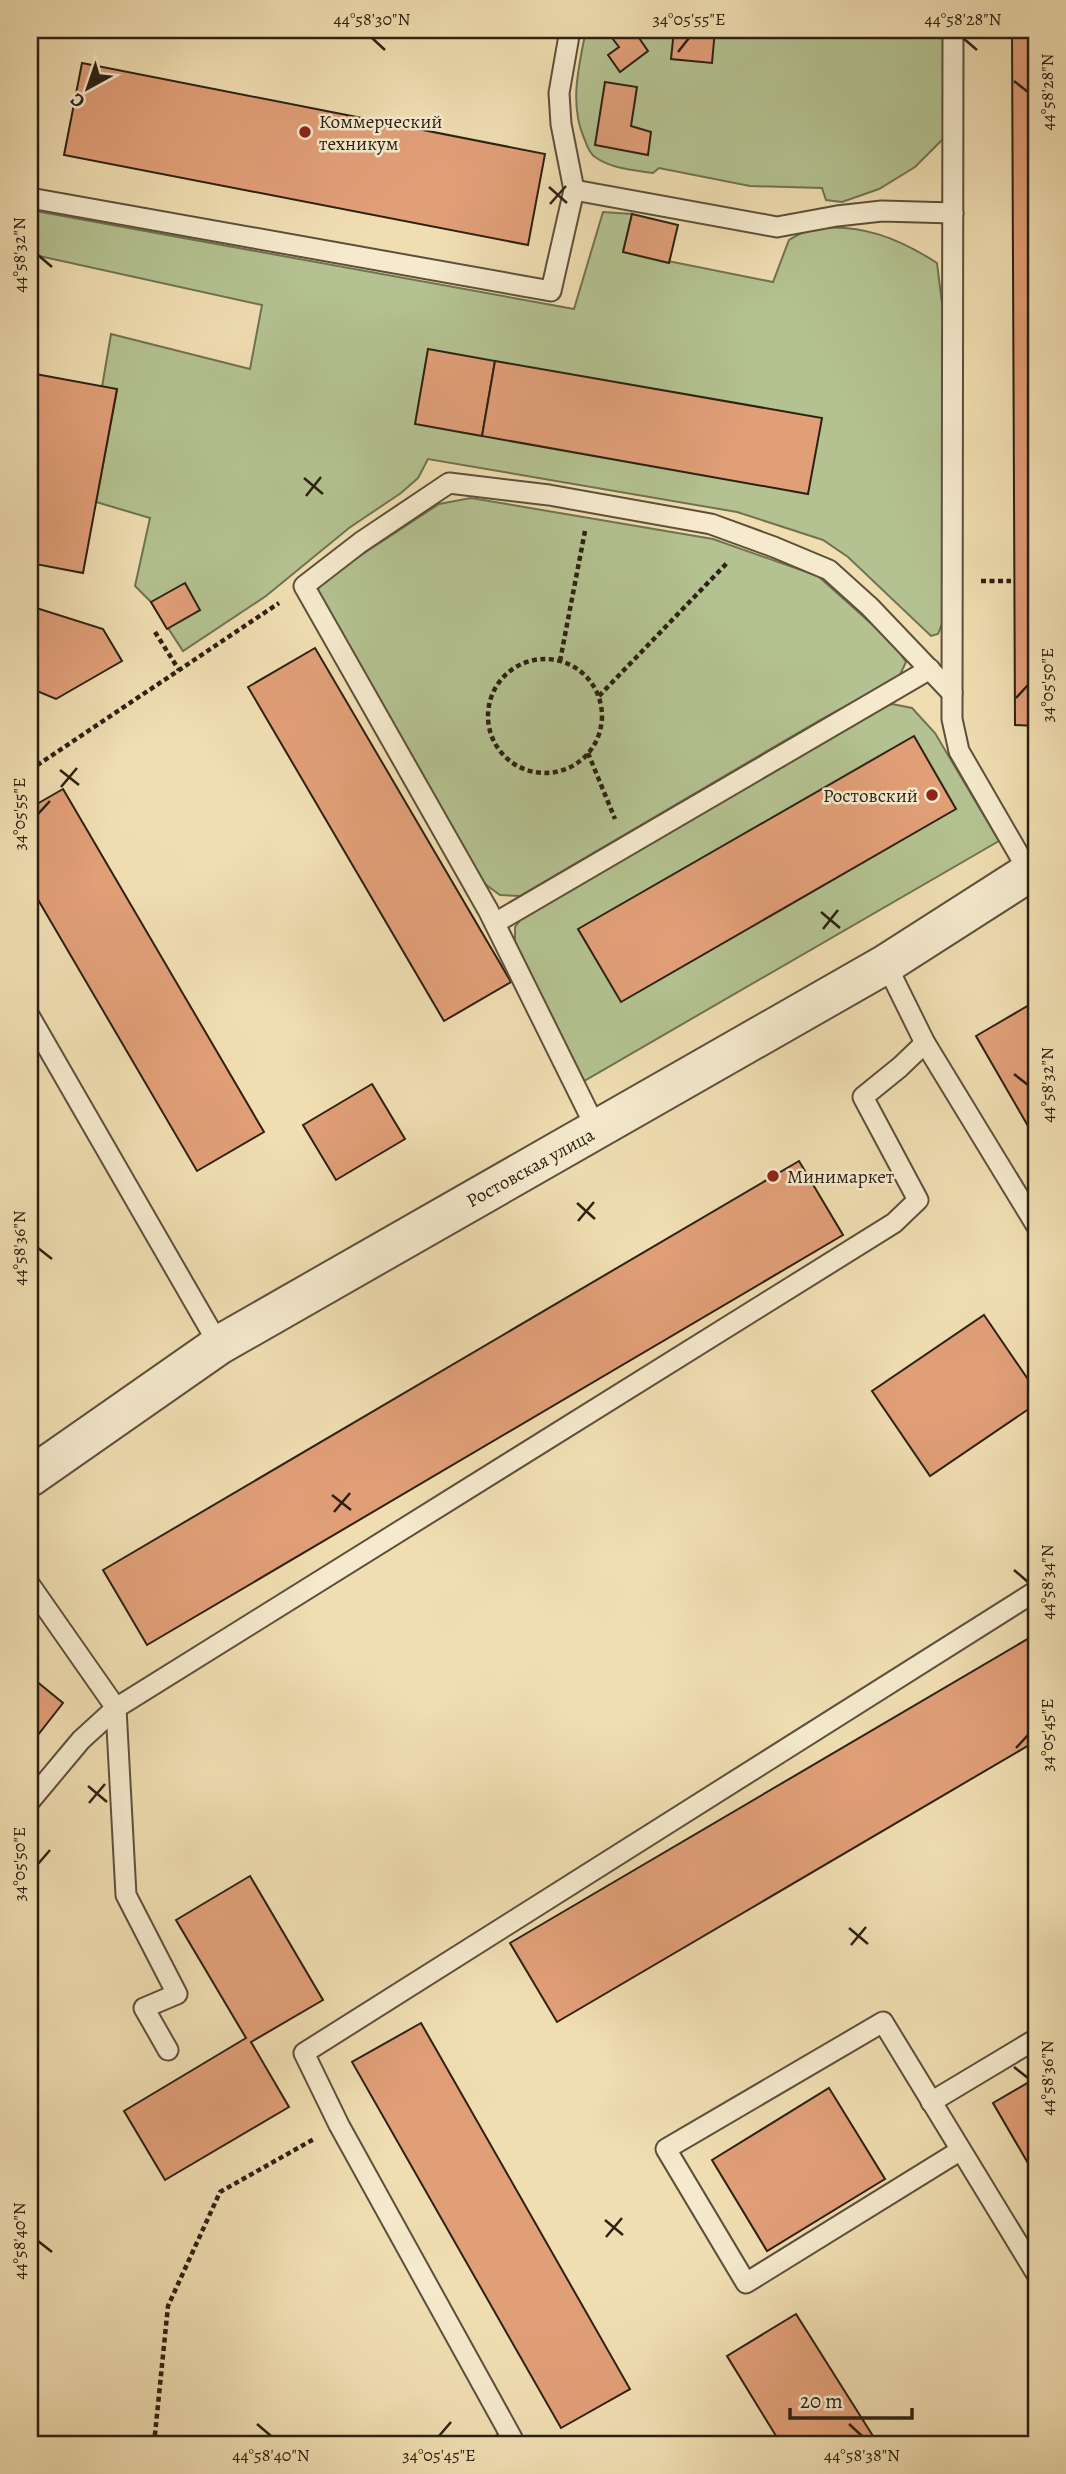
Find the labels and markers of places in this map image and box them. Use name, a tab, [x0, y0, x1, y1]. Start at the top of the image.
place label: Коммерческий техникум	[319, 109, 442, 157]
marker: Коммерческий техникум	[297, 124, 313, 140]
place label: Ростовский	[823, 783, 918, 809]
marker: Ростовский	[924, 787, 940, 803]
place label: Минимаркет	[787, 1164, 895, 1190]
marker: Минимаркет	[765, 1168, 781, 1184]

